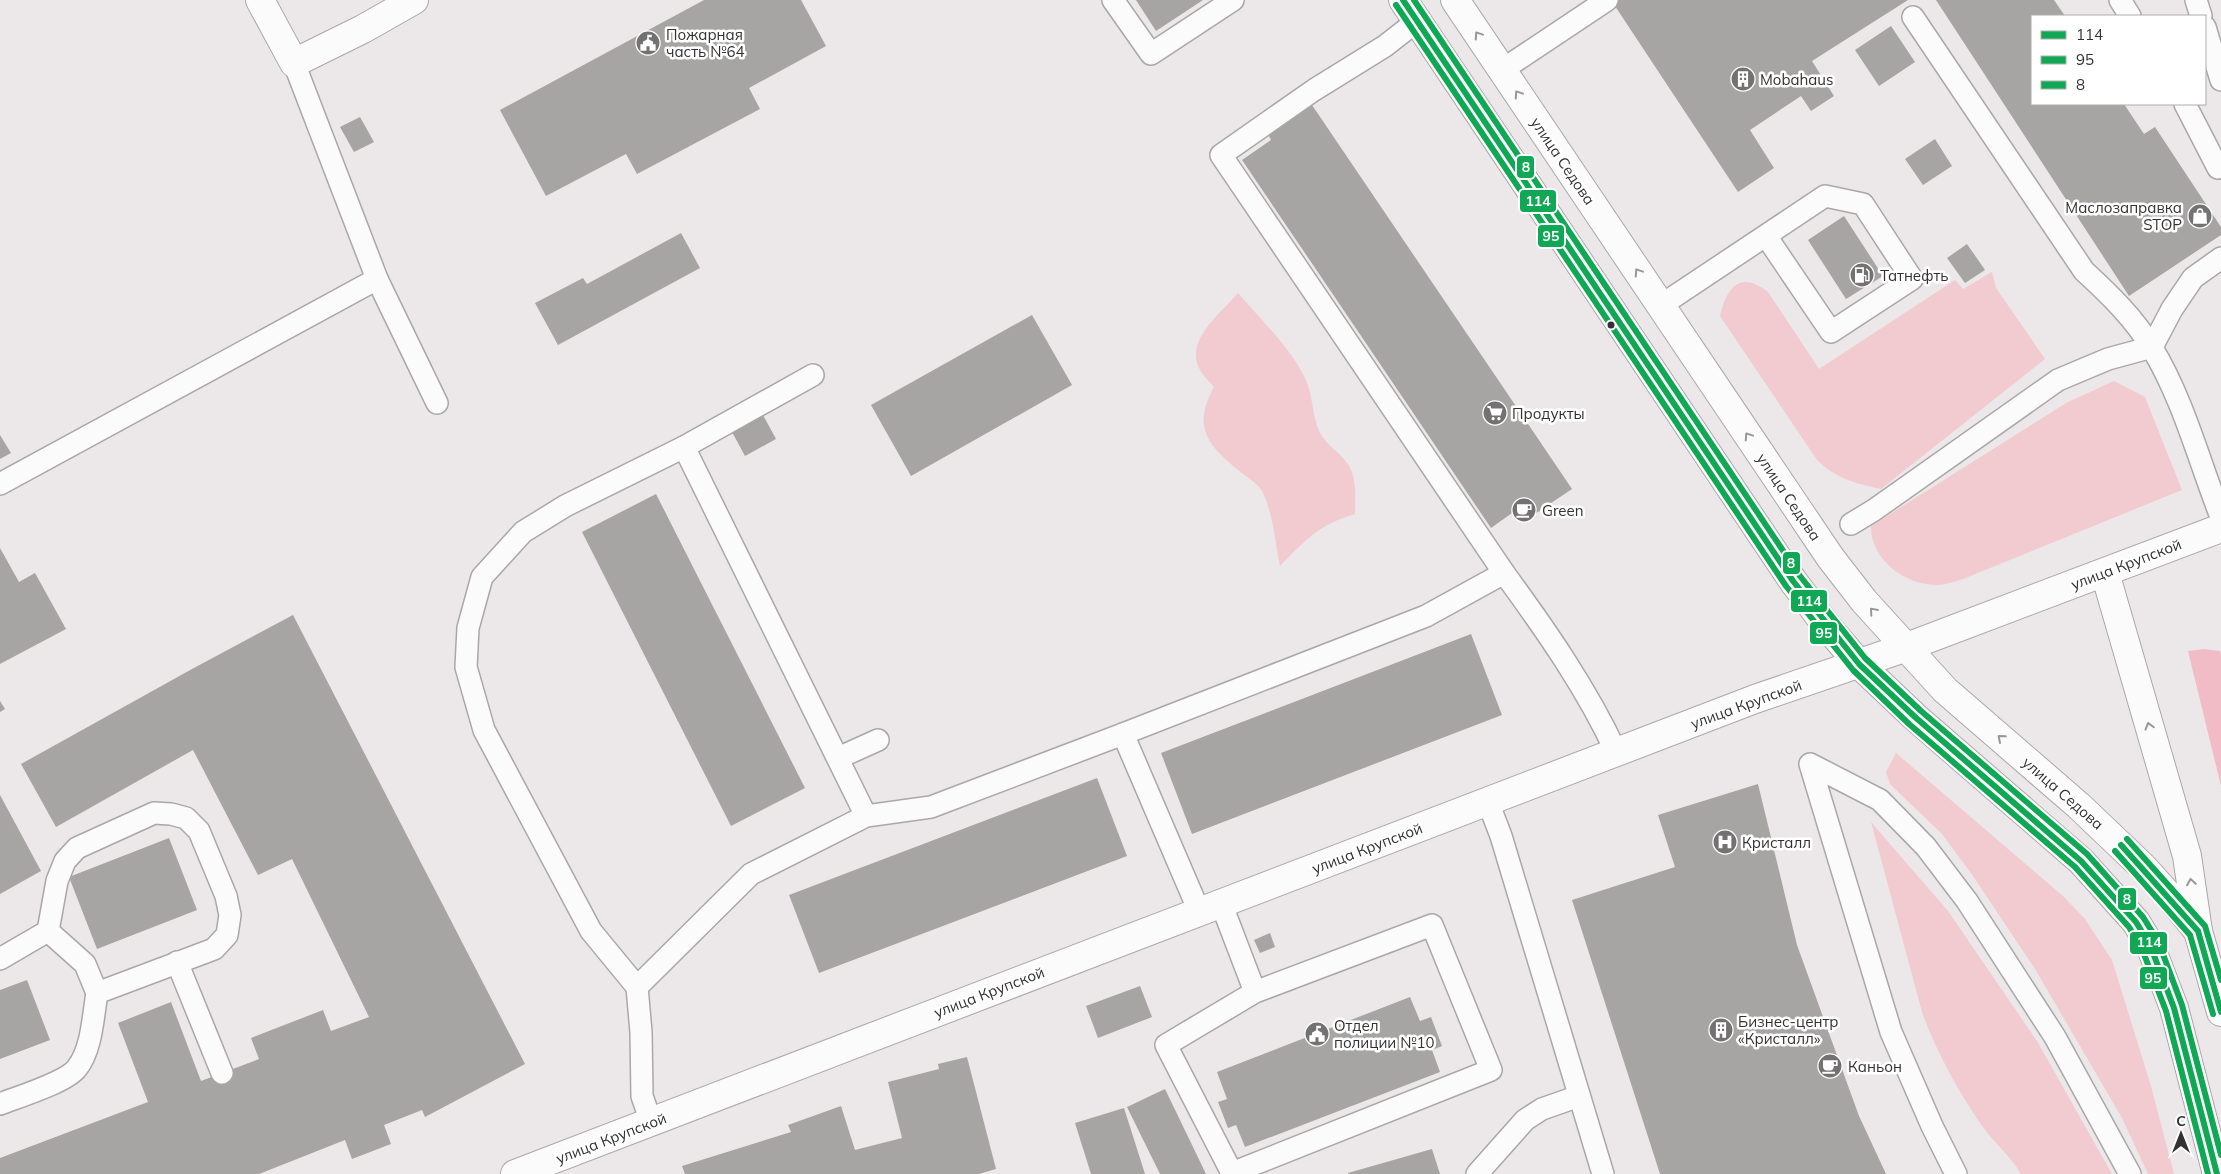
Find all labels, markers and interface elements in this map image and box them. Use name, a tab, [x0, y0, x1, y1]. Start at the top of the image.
legend	[2031, 15, 2206, 105]
place label: Пожарная часть №64	[666, 25, 744, 61]
text: 114	[2076, 25, 2103, 44]
public building icon: Пожарная часть №64	[635, 30, 661, 56]
one-way arrow	[1475, 31, 1484, 41]
text: 95	[2076, 50, 2094, 69]
building icon: Mobahaus	[1730, 66, 1756, 92]
place label: Mobahaus	[1760, 70, 1833, 89]
text: 8	[2076, 75, 2085, 94]
one-way arrow	[1515, 90, 1524, 100]
street label: улица Седова	[1527, 114, 1599, 208]
line badge: 8	[1516, 155, 1535, 179]
text: 8	[1522, 158, 1530, 176]
line badge: 114	[1519, 189, 1557, 213]
text: 114	[1525, 192, 1551, 210]
place label: Маслозаправка STOP	[2065, 198, 2182, 234]
shop icon: Маслозаправка STOP	[2187, 203, 2213, 229]
line badge: 95	[1537, 224, 1565, 248]
text: 95	[1543, 227, 1559, 245]
fuel station icon: Татнефть	[1849, 262, 1875, 288]
place label: Татнефть	[1880, 266, 1948, 285]
one-way arrow	[1635, 268, 1644, 278]
unlabelled marker	[1606, 320, 1616, 330]
supermarket icon: Продукты	[1482, 400, 1508, 426]
place label: Продукты	[1512, 404, 1585, 423]
one-way arrow	[1745, 432, 1754, 442]
street label: улица Седова	[1753, 450, 1825, 544]
cafe icon: Green	[1511, 497, 1537, 523]
place label: Green	[1542, 501, 1583, 520]
street label: улица Крупской	[2068, 534, 2184, 594]
line badge: 8	[1782, 551, 1801, 575]
text: 8	[1787, 554, 1795, 572]
line badge: 114	[1790, 589, 1828, 613]
text: 114	[1796, 592, 1822, 610]
one-way arrow	[1870, 608, 1878, 617]
line badge: 95	[1809, 621, 1838, 645]
text: 95	[1816, 624, 1832, 642]
street label: улица Крупской	[1688, 675, 1804, 733]
one-way arrow	[2145, 722, 2155, 730]
one-way arrow	[1997, 735, 2006, 744]
street label: улица Седова	[2019, 753, 2107, 833]
street label: улица Крупской	[1309, 818, 1425, 878]
hospital icon: Кристалл	[1712, 829, 1738, 855]
place label: Кристалл	[1742, 833, 1811, 852]
one-way arrow	[2186, 878, 2196, 887]
line badge: 8	[2117, 887, 2137, 911]
text: 8	[2123, 890, 2131, 908]
line badge: 114	[2129, 931, 2168, 955]
text: 114	[2136, 933, 2162, 951]
street label: улица Крупской	[931, 962, 1047, 1022]
line badge: 95	[2139, 966, 2168, 990]
text: 95	[2145, 969, 2161, 987]
place label: Бизнес-центр «Кристалл»	[1738, 1012, 1838, 1048]
place label: Отдел полиции №10	[1334, 1016, 1434, 1052]
building icon: Бизнес-центр «Кристалл»	[1708, 1017, 1734, 1043]
public building icon: Отдел полиции №10	[1304, 1021, 1330, 1047]
cafe icon: Каньон	[1817, 1053, 1843, 1079]
place label: Каньон	[1848, 1057, 1902, 1076]
street label: улица Крупской	[553, 1108, 669, 1168]
north arrow	[2156, 1109, 2206, 1159]
text: С	[2176, 1112, 2186, 1130]

